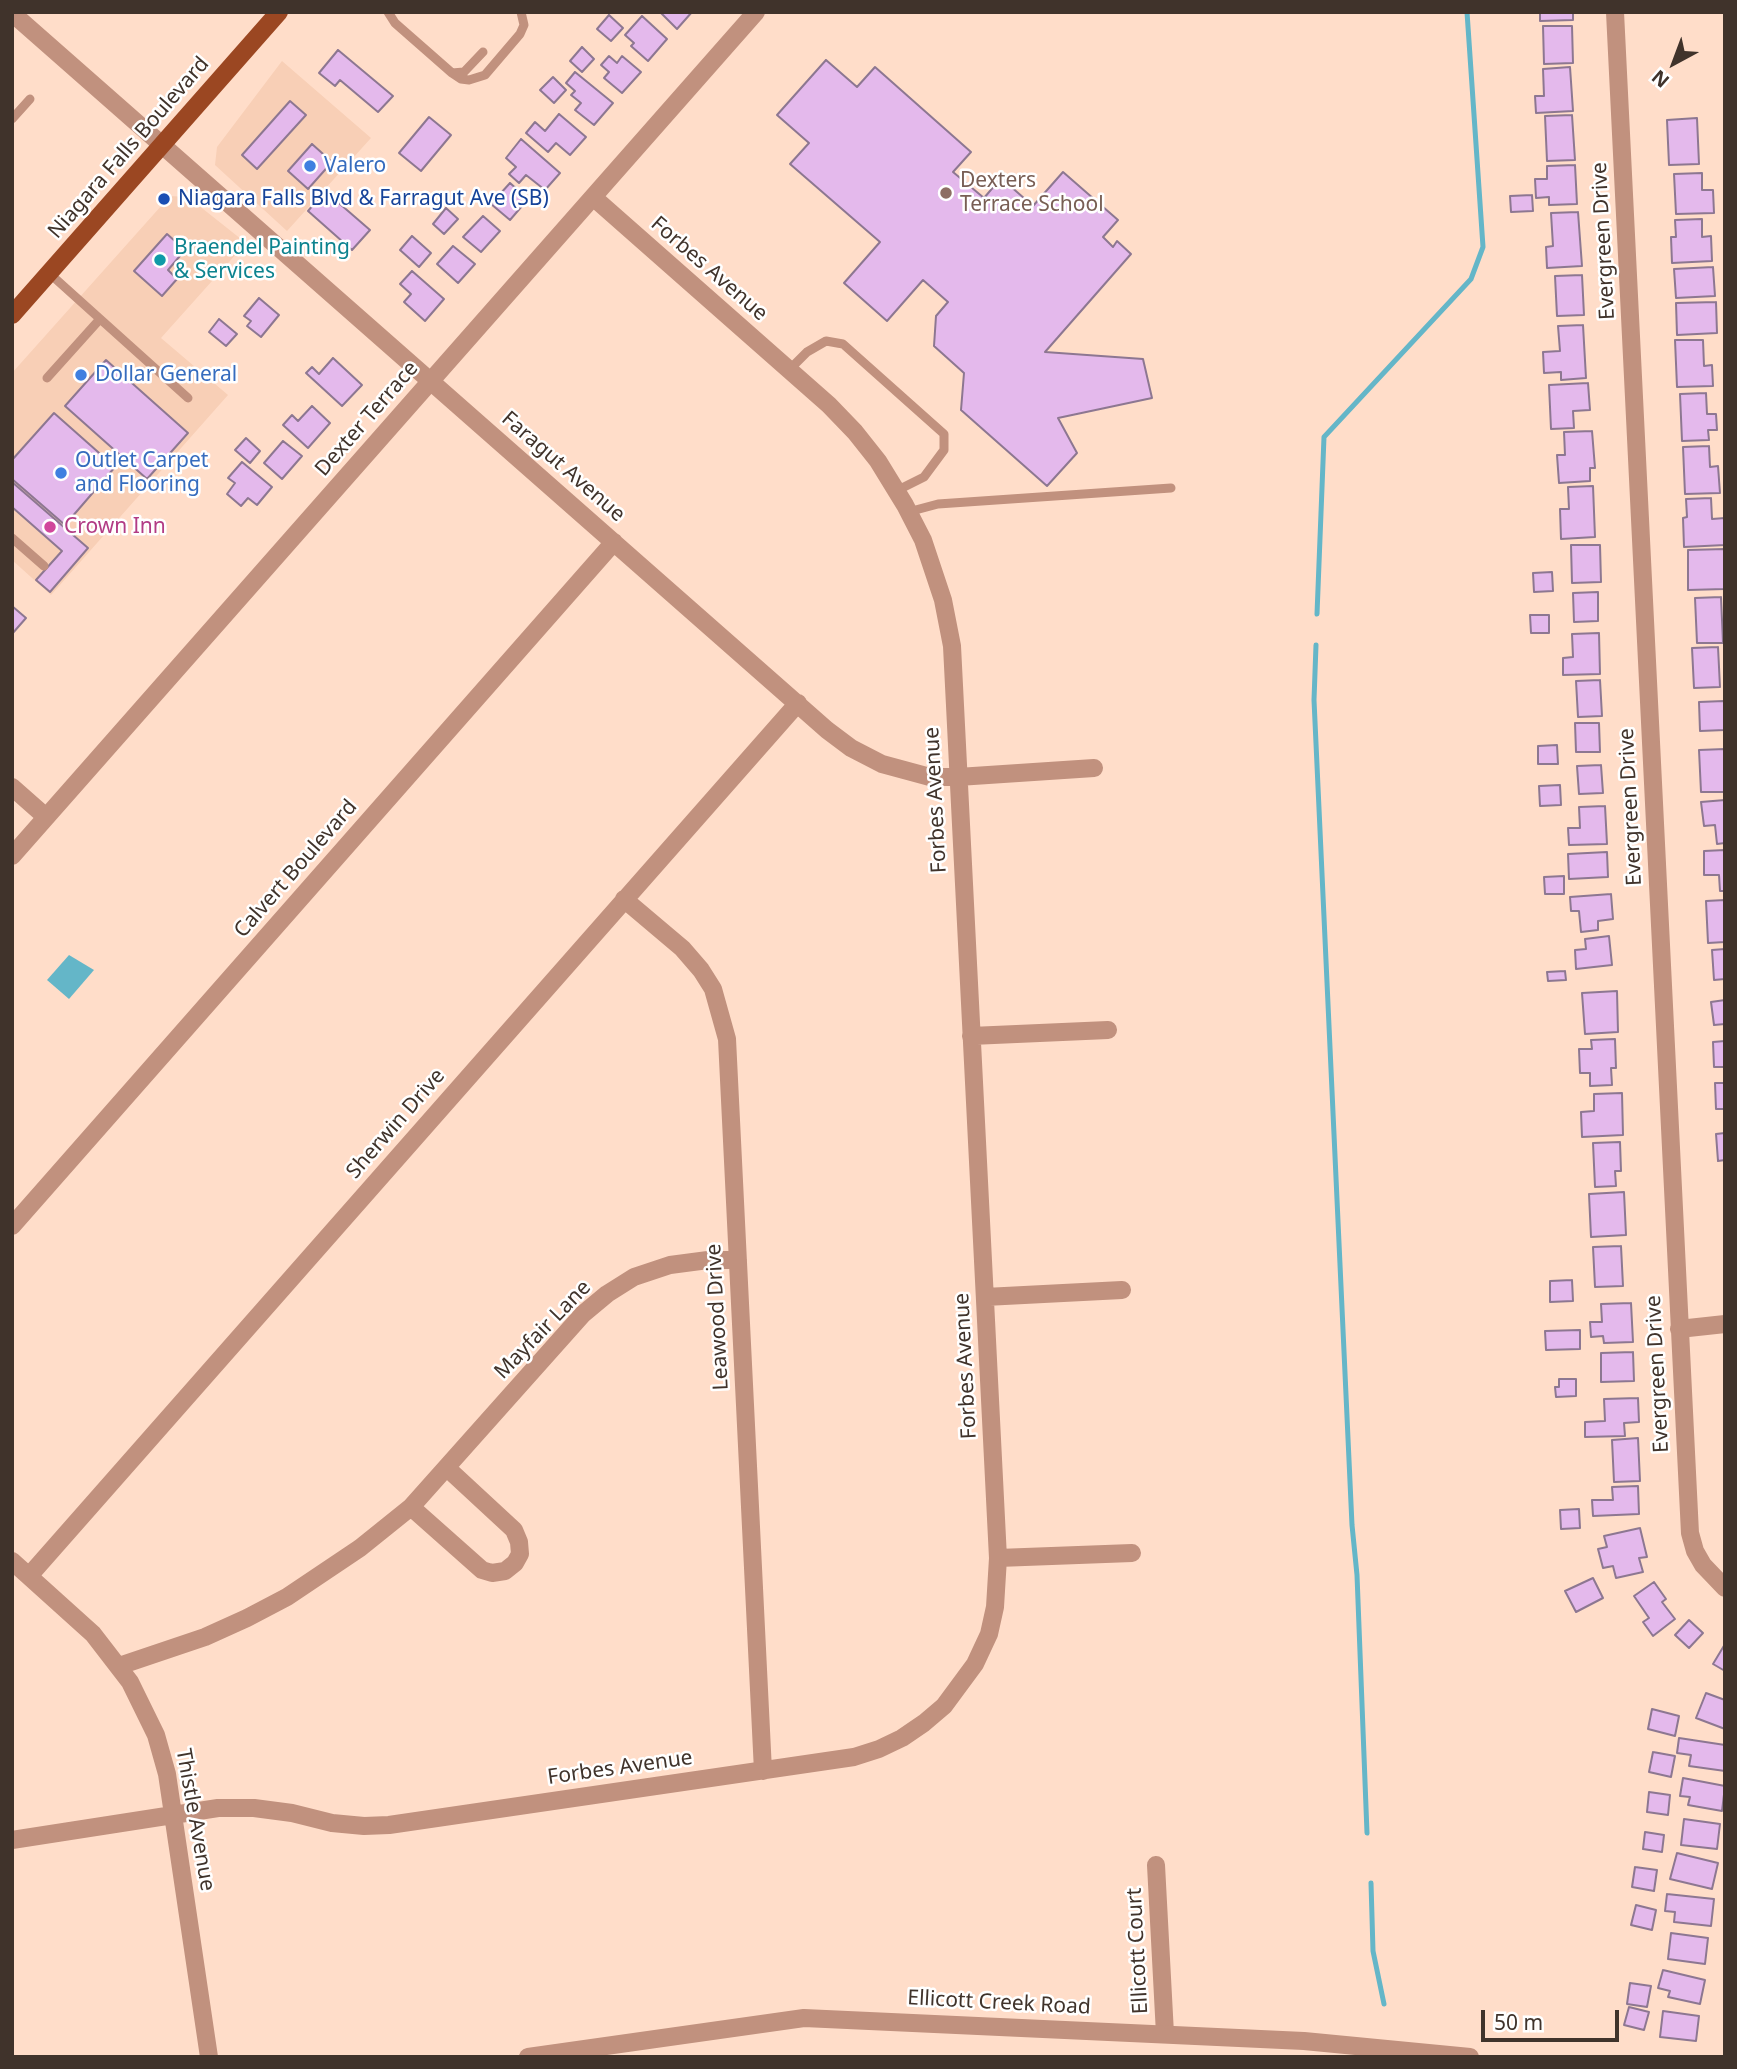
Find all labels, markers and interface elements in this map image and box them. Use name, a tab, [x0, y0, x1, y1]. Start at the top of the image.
north arrow	[1639, 28, 1709, 98]
street label: Niagara Falls Boulevard	[43, 52, 215, 244]
text: N	[1646, 64, 1675, 94]
place label: Valero	[324, 153, 386, 179]
marker: Valero	[302, 158, 318, 174]
street label: Evergreen Drive	[1587, 162, 1621, 320]
place label: Dexters Terrace School	[960, 168, 1104, 218]
marker: Dexters Terrace School	[938, 185, 954, 201]
place label: Niagara Falls Blvd & Farragut Ave (SB)	[178, 186, 549, 212]
marker: Niagara Falls Blvd & Farragut Ave (SB)	[156, 191, 172, 207]
street label: Forbes Avenue	[646, 212, 772, 326]
place label: Braendel Painting & Services	[174, 235, 350, 285]
marker: Braendel Painting & Services	[152, 252, 168, 268]
street label: Dexter Terrace	[310, 356, 424, 482]
place label: Dollar General	[95, 362, 237, 388]
marker: Dollar General	[73, 367, 89, 383]
street label: Faragut Avenue	[496, 407, 630, 527]
place label: Outlet Carpet and Flooring	[75, 448, 208, 498]
marker: Outlet Carpet and Flooring	[53, 465, 69, 481]
place label: Crown Inn	[64, 514, 166, 540]
marker: Crown Inn	[42, 519, 58, 535]
street label: Forbes Avenue	[920, 726, 952, 874]
street label: Evergreen Drive	[1614, 728, 1648, 886]
street label: Calvert Boulevard	[229, 795, 363, 943]
street label: Sherwin Drive	[341, 1064, 451, 1184]
street label: Leawood Drive	[702, 1243, 734, 1391]
street label: Mayfair Lane	[490, 1275, 596, 1385]
street label: Forbes Avenue	[950, 1292, 982, 1440]
street label: Evergreen Drive	[1641, 1295, 1675, 1453]
street label: Forbes Avenue	[546, 1745, 694, 1791]
street label: Thistle Avenue	[170, 1747, 220, 1893]
street label: Ellicott Court	[1122, 1887, 1154, 2015]
street label: Ellicott Creek Road	[907, 1986, 1091, 2020]
scale bar	[1485, 1996, 1623, 2040]
text: 50 m	[1494, 2008, 1543, 2036]

